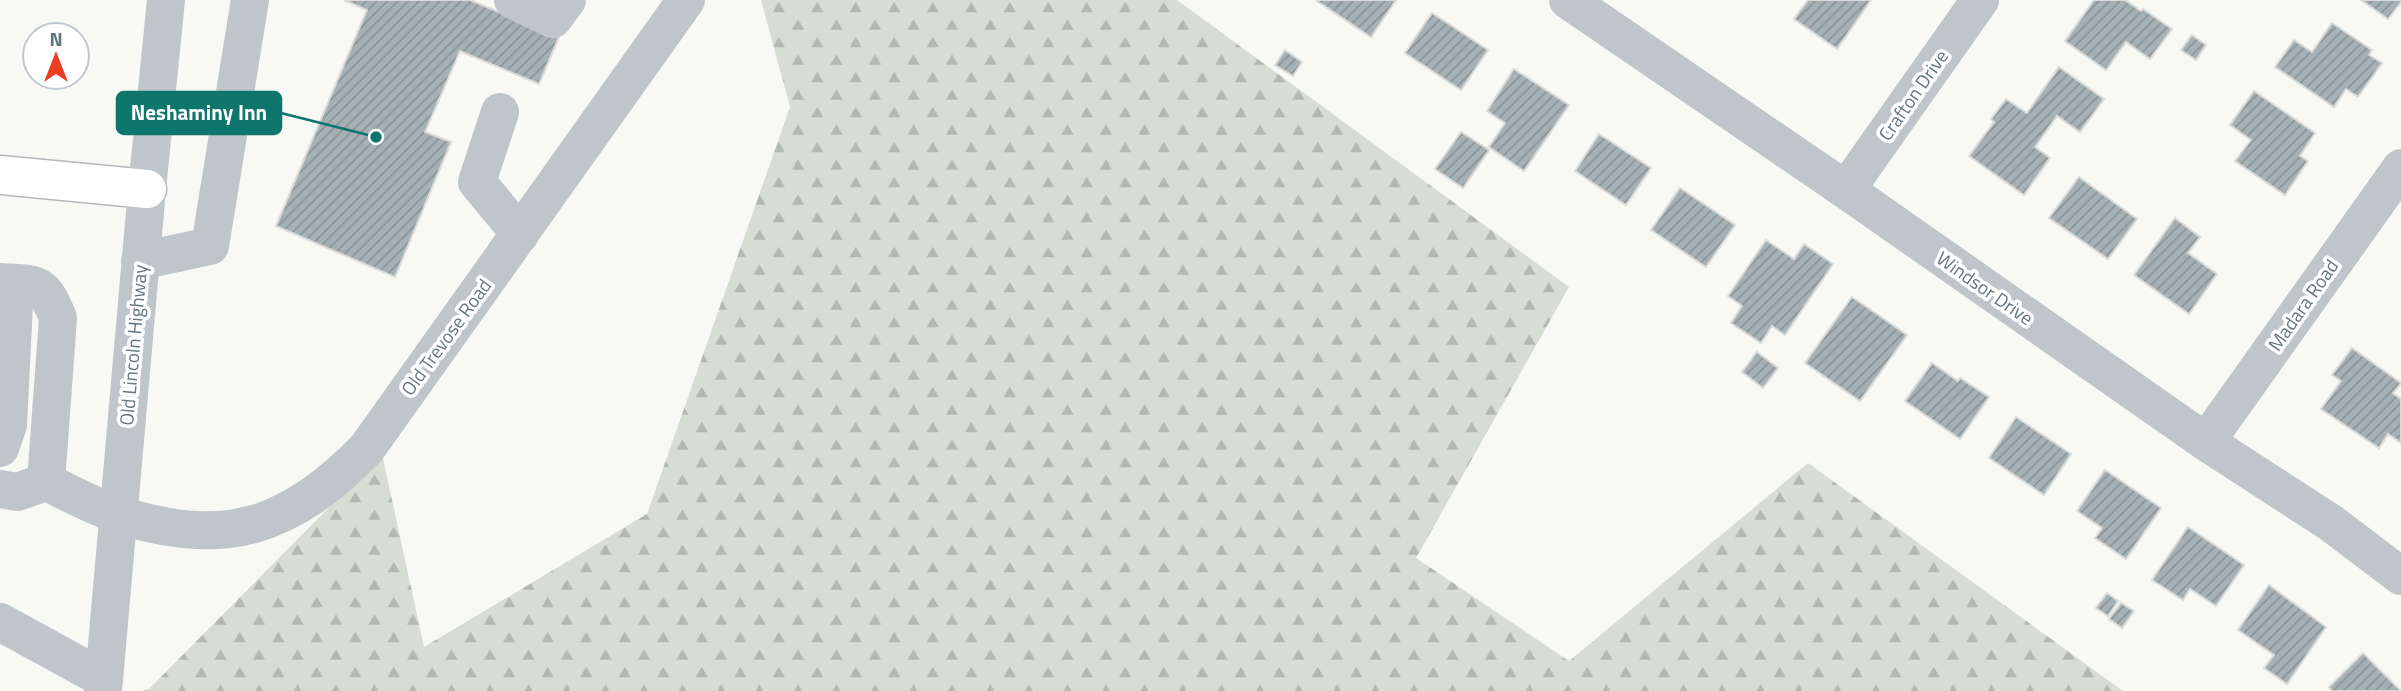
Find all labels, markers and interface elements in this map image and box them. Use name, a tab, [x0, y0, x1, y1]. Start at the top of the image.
north arrow	[21, 21, 91, 91]
text: N	[49, 24, 63, 53]
street label: Crafton Drive	[1871, 43, 1955, 146]
callout: Neshaminy Inn	[117, 92, 281, 134]
text: Neshaminy Inn	[131, 96, 267, 128]
street label: Windsor Drive	[1931, 243, 2040, 332]
street label: Madara Road	[2260, 253, 2345, 357]
street label: Old Lincoln Highway	[111, 263, 154, 427]
street label: Old Trevose Road	[393, 272, 498, 401]

